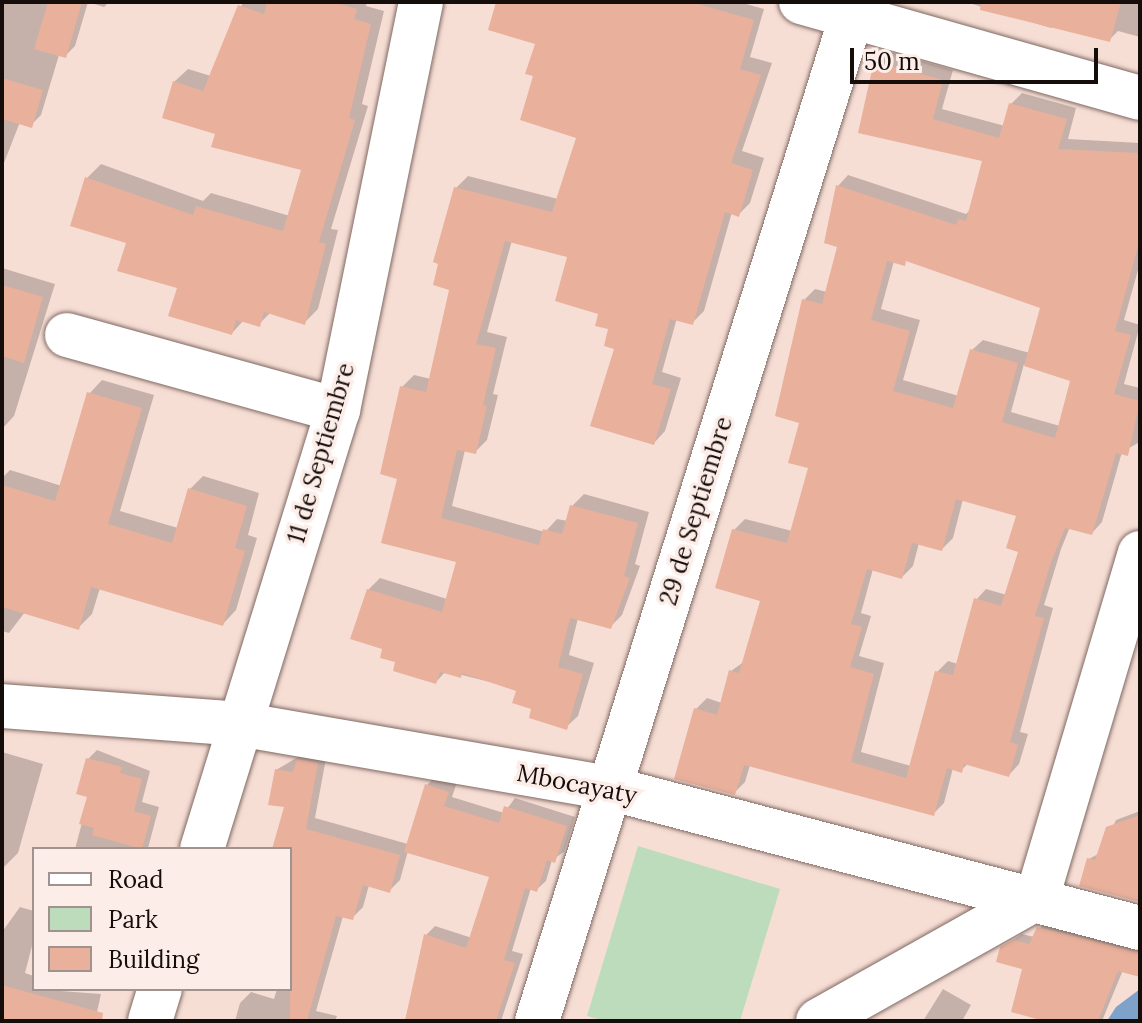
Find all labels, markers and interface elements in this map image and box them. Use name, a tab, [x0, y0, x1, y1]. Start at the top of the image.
scale bar	[854, 32, 1102, 82]
text: 50 m	[864, 46, 920, 77]
street label: 11 de Septiembre	[282, 360, 360, 546]
street label: 29 de Septiembre	[654, 413, 738, 609]
street label: Mbocayaty	[514, 758, 640, 810]
legend	[32, 847, 292, 991]
text: Road	[108, 864, 164, 895]
text: Park	[108, 904, 158, 935]
text: Building	[108, 944, 199, 975]

